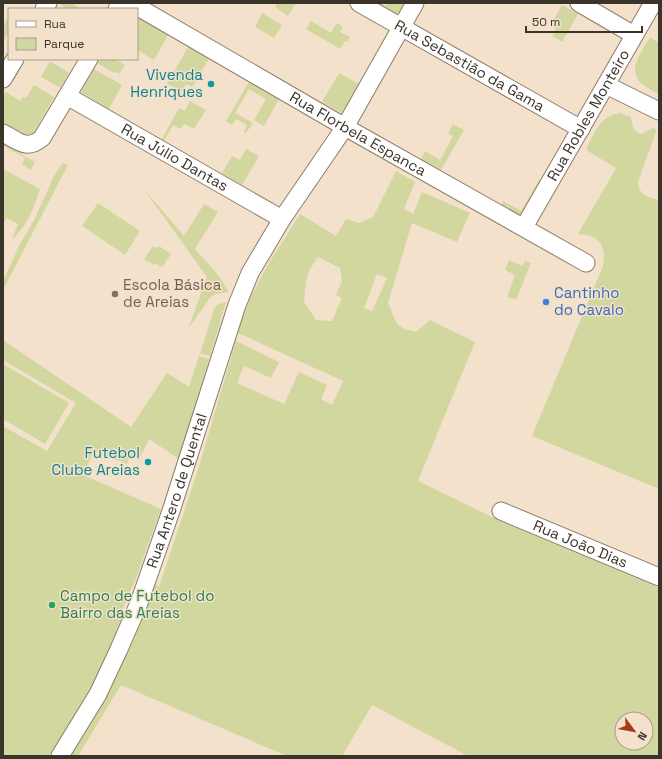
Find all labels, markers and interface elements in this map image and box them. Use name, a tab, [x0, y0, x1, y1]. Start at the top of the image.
legend	[8, 8, 138, 60]
scale bar	[526, 8, 642, 34]
text: 50 m	[532, 14, 560, 30]
street label: Rua Sebastião da Gama	[391, 15, 548, 116]
text: Rua	[44, 16, 66, 32]
text: Parque	[44, 36, 84, 52]
street label: Rua Robles Monteiro	[543, 46, 633, 184]
place label: Vivenda Henriques	[130, 65, 203, 101]
marker: Vivenda Henriques	[206, 79, 216, 89]
street label: Rua Florbela Espanca	[286, 87, 430, 180]
street label: Rua Júlio Dantas	[118, 119, 232, 195]
place label: Escola Básica de Areias	[123, 275, 222, 311]
place label: Cantinho do Cavalo	[554, 283, 624, 319]
marker: Escola Básica de Areias	[110, 289, 120, 299]
marker: Cantinho do Cavalo	[541, 297, 551, 307]
street label: Rua Antero de Quental	[142, 411, 211, 571]
place label: Futebol Clube Areias	[51, 443, 140, 479]
marker: Futebol Clube Areias	[143, 457, 153, 467]
street label: Rua João Dias	[530, 516, 631, 572]
place label: Campo de Futebol do Bairro das Areias	[60, 586, 215, 622]
marker: Campo de Futebol do Bairro das Areias	[47, 600, 57, 610]
north arrow	[614, 711, 654, 751]
text: N	[635, 729, 650, 743]

